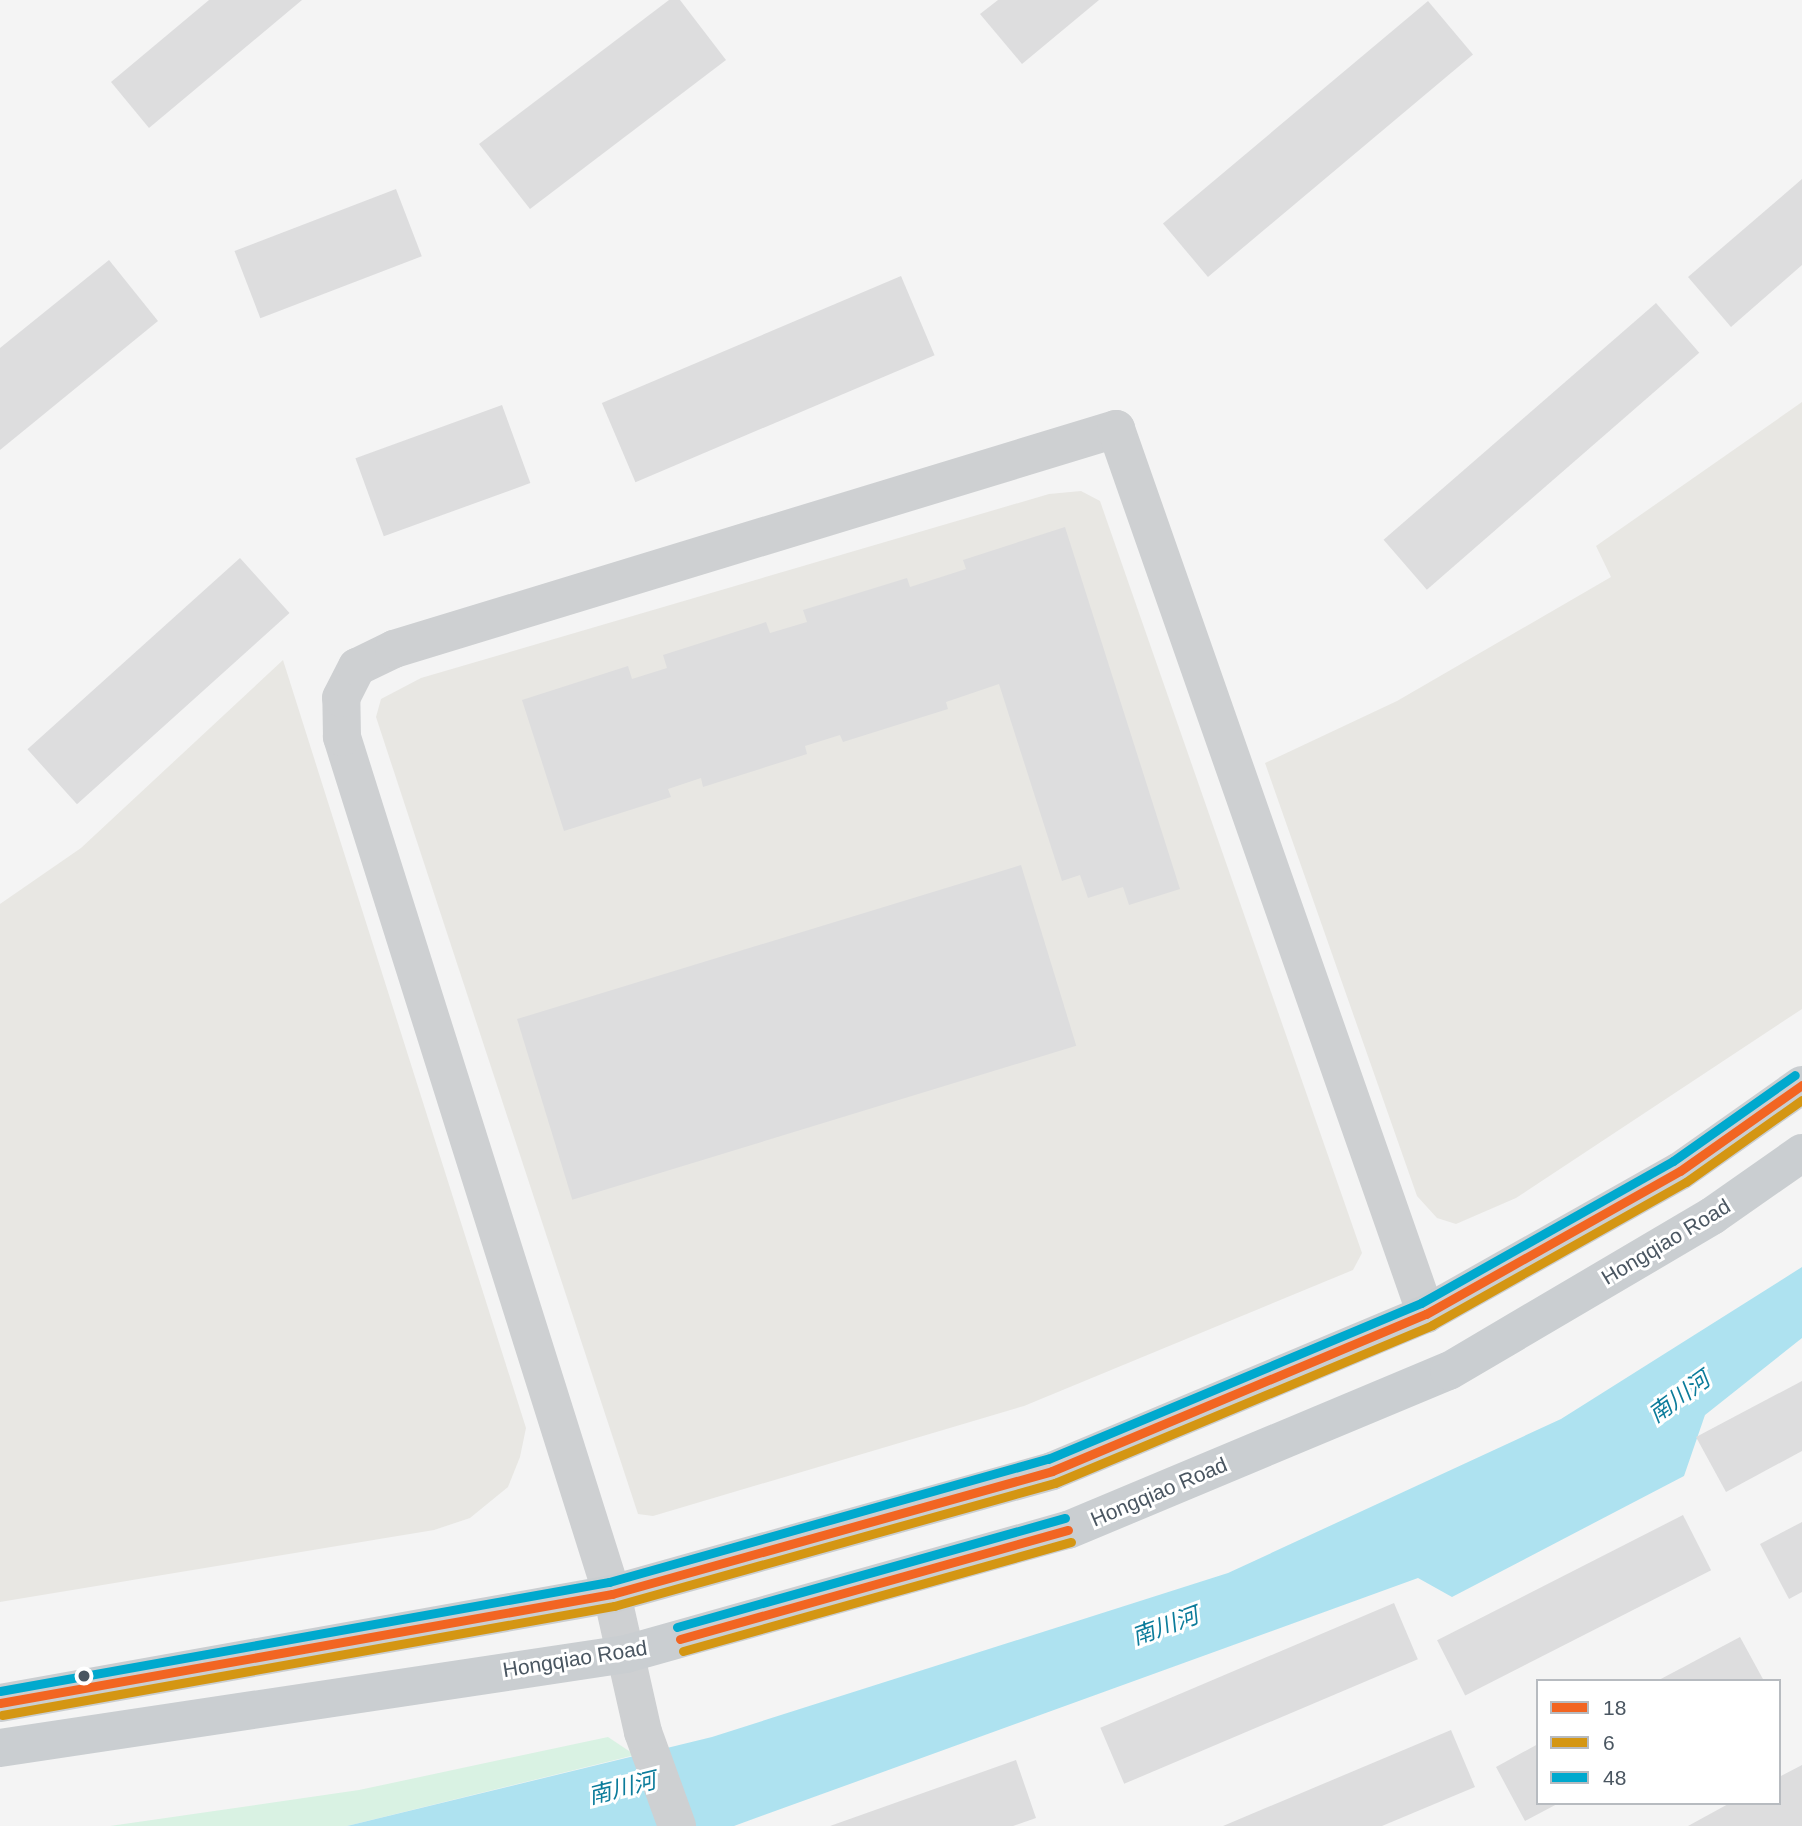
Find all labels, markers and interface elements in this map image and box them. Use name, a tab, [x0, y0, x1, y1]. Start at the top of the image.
street label: Hongqiao Road	[1597, 1194, 1735, 1290]
water label: 南川河	[1643, 1366, 1715, 1428]
street label: Hongqiao Road	[1087, 1452, 1231, 1532]
water label: 南川河	[1128, 1601, 1202, 1651]
street label: Hongqiao Road	[501, 1635, 649, 1683]
unlabelled marker	[77, 1669, 91, 1683]
legend	[1536, 1679, 1781, 1805]
text: 18	[1603, 1696, 1626, 1719]
text: 6	[1603, 1731, 1615, 1754]
water label: 南川河	[585, 1766, 659, 1810]
text: 48	[1603, 1766, 1626, 1789]

